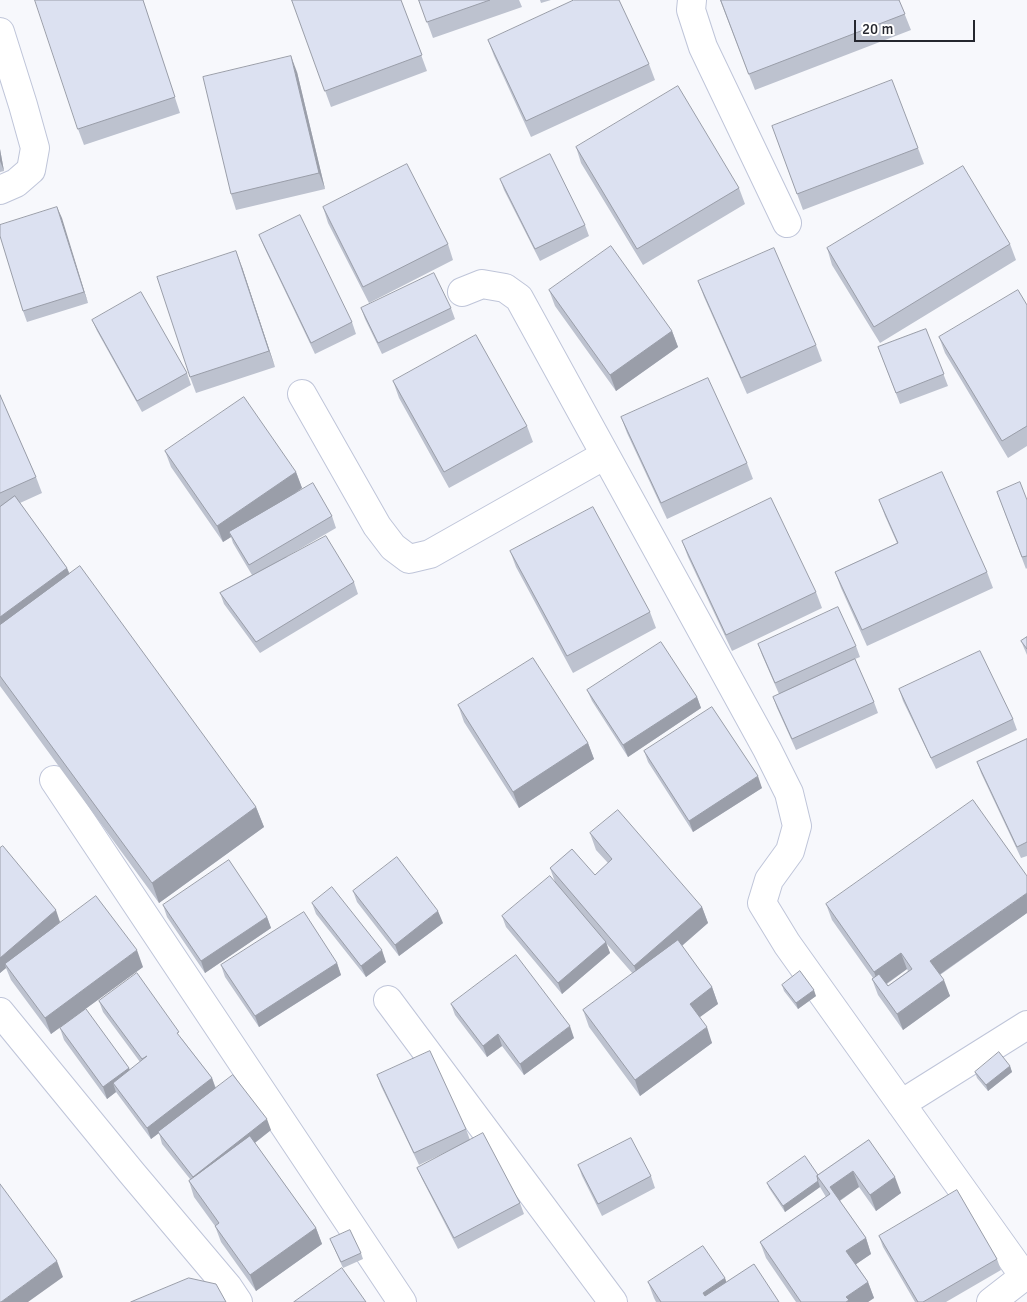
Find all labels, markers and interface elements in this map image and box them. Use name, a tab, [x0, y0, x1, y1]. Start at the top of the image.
scale bar	[857, 10, 978, 42]
text: 20 m	[862, 20, 893, 38]

